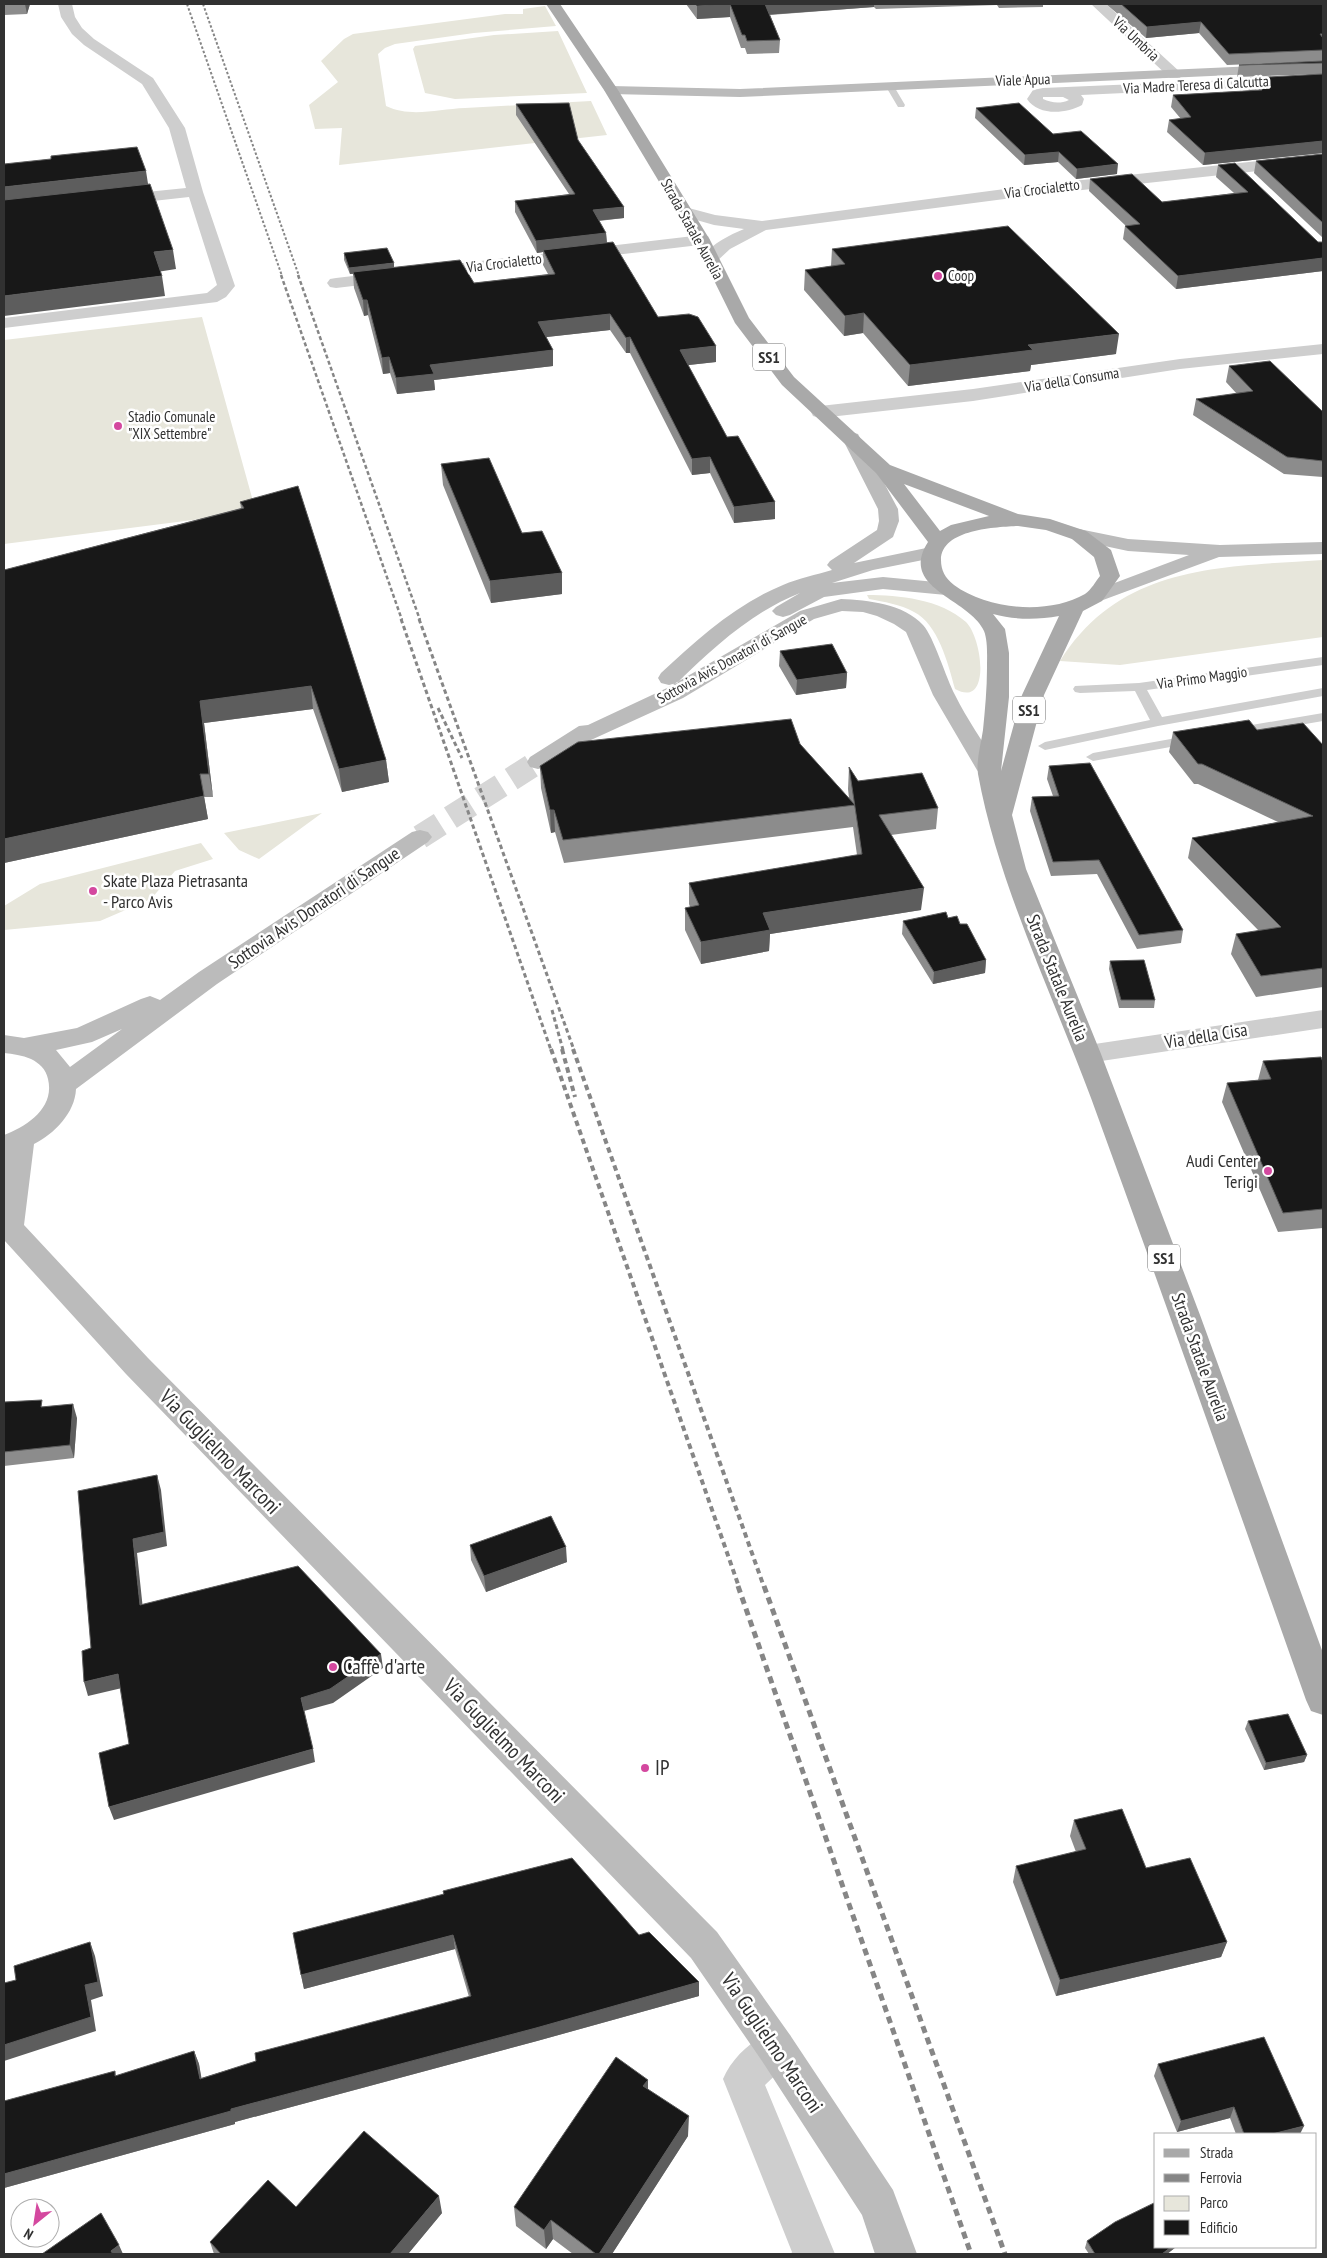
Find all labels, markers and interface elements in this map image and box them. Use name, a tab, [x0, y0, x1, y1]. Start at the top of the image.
street label: Via Umbria	[1108, 12, 1164, 65]
street label: Viale Apua	[994, 69, 1051, 90]
street label: Via Madre Teresa di Calcutta	[1122, 71, 1269, 98]
street label: Via Crocialetto	[1002, 174, 1081, 203]
street label: Strada Statale Aurelia	[657, 175, 728, 282]
street label: Via Crocialetto	[464, 248, 543, 277]
place label: Coop	[948, 266, 974, 285]
marker: Coop	[932, 270, 944, 282]
road number: SS1	[753, 344, 785, 371]
street label: Via della Consuma	[1022, 363, 1120, 396]
place label: Stadio Comunale "XIX Settembre"	[128, 407, 215, 443]
marker: Stadio Comunale "XIX Settembre"	[112, 420, 124, 432]
street label: Sottovia Avis Donatori di Sangue	[654, 609, 810, 708]
street label: Via Primo Maggio	[1155, 662, 1248, 693]
road number: SS1	[1013, 696, 1045, 724]
street label: Sottovia Avis Donatori di Sangue	[224, 842, 404, 974]
place label: Skate Plaza Pietrasanta - Parco Avis	[103, 869, 248, 913]
marker: Skate Plaza Pietrasanta - Parco Avis	[87, 885, 99, 897]
street label: Strada Statale Aurelia	[1022, 911, 1093, 1045]
street label: Via della Cisa	[1162, 1018, 1249, 1054]
place label: Audi Center Terigi	[1186, 1149, 1258, 1193]
marker: Audi Center Terigi	[1262, 1165, 1274, 1177]
road number: SS1	[1148, 1244, 1180, 1272]
street label: Strada Statale Aurelia	[1167, 1290, 1234, 1424]
street label: Via Guglielmo Marconi	[153, 1383, 287, 1520]
place label: Caffè d'arte	[343, 1653, 425, 1680]
marker: Caffè d'arte	[327, 1661, 339, 1673]
street label: Via Guglielmo Marconi	[437, 1672, 571, 1809]
place label: IP	[655, 1754, 669, 1781]
marker: IP	[639, 1762, 651, 1774]
street label: Via Guglielmo Marconi	[715, 1967, 829, 2118]
legend	[1154, 2133, 1317, 2248]
text: Strada	[1200, 2143, 1233, 2162]
text: Ferrovia	[1200, 2168, 1242, 2187]
text: Parco	[1200, 2193, 1228, 2212]
north arrow	[10, 2198, 60, 2248]
text: Edificio	[1200, 2218, 1238, 2237]
text: N	[21, 2225, 36, 2244]

